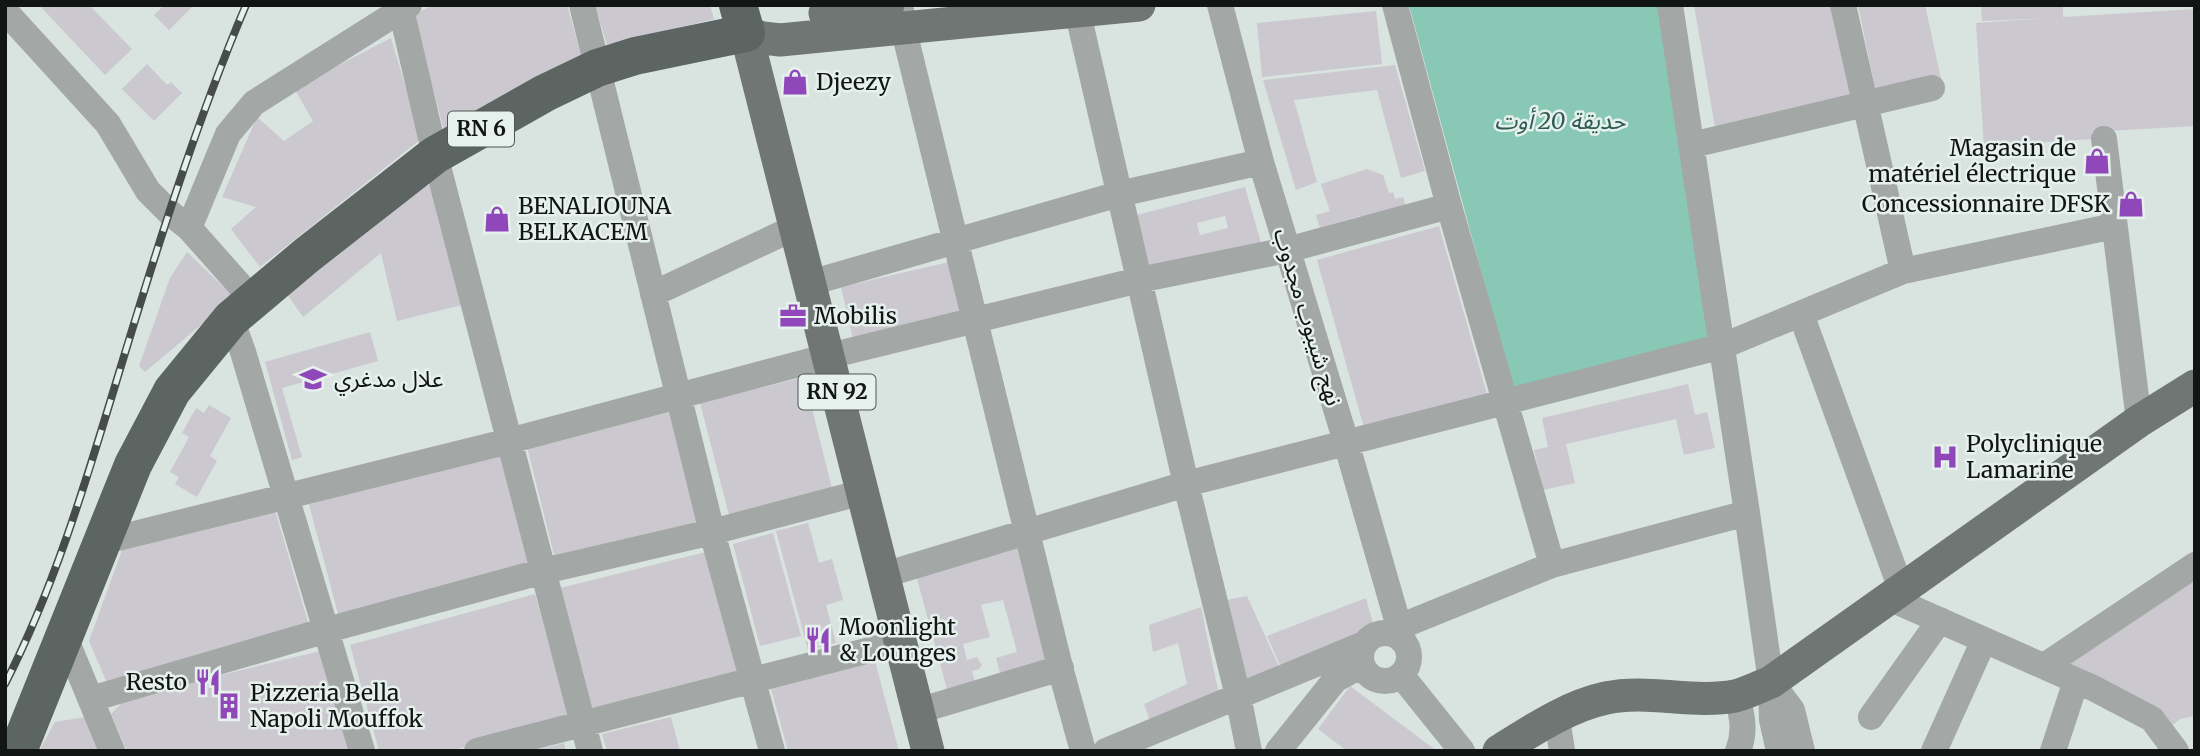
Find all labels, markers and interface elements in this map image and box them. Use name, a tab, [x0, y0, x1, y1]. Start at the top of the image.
shop icon: Djeezy	[780, 67, 810, 97]
place label: Djeezy	[816, 67, 891, 96]
park label: حديقة 20 أوت	[1494, 106, 1626, 135]
road number: RN 6	[448, 111, 514, 146]
place label: Magasin de matériel électrique	[1868, 133, 2076, 188]
shop icon: Magasin de matériel électrique	[2082, 146, 2112, 176]
place label: Concessionnaire DFSK	[1862, 189, 2110, 218]
shop icon: Concessionnaire DFSK	[2116, 189, 2146, 219]
place label: BENALIOUNA BELKACEM	[518, 191, 672, 246]
shop icon: BENALIOUNA BELKACEM	[482, 204, 512, 234]
street label: نهج شيبوب مجدوب	[1265, 225, 1349, 410]
office icon: Mobilis	[778, 301, 808, 331]
place label: Mobilis	[814, 301, 897, 330]
school or university icon: علال مدغري	[298, 364, 328, 394]
place label: علال مدغري	[334, 364, 443, 396]
road number: RN 92	[798, 374, 876, 410]
place label: Polyclinique Lamarine	[1966, 429, 2102, 484]
hospital icon: Polyclinique Lamarine	[1930, 442, 1960, 472]
place label: Moonlight & Lounges	[839, 612, 956, 667]
restaurant icon: Moonlight & Lounges	[803, 625, 833, 655]
place label: Resto	[126, 667, 187, 696]
restaurant icon: Resto	[193, 667, 223, 697]
place label: Pizzeria Bella Napoli Mouffok	[250, 678, 423, 733]
building icon: Pizzeria Bella Napoli Mouffok	[214, 691, 244, 721]

